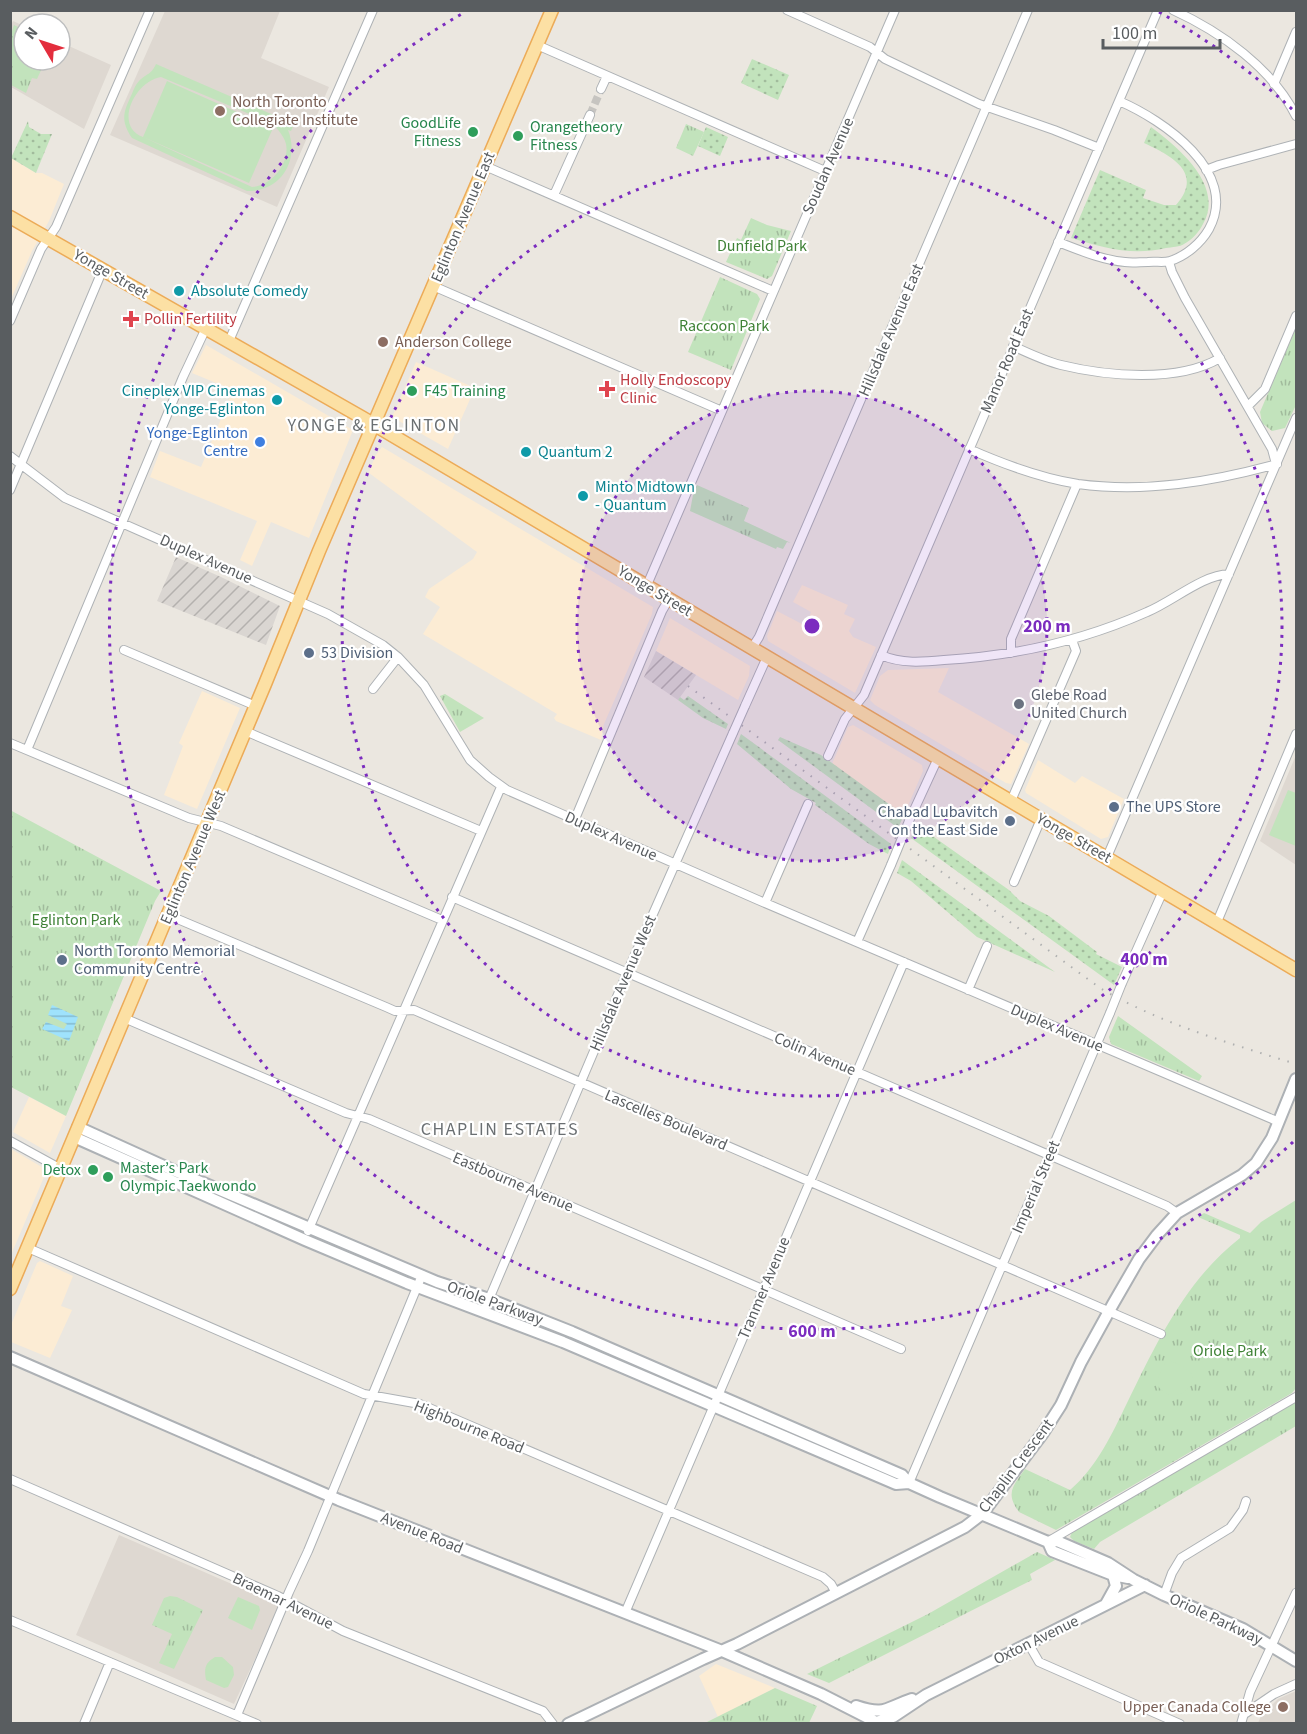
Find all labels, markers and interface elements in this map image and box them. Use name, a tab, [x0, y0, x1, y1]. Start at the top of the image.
north arrow	[12, 12, 72, 72]
scale bar	[1103, 12, 1220, 50]
text: 100 m	[1112, 21, 1157, 46]
text: N	[19, 22, 43, 44]
place label: North Toronto Collegiate Institute	[232, 91, 358, 131]
marker: North Toronto Collegiate Institute	[213, 104, 227, 118]
place label: GoodLife Fitness	[401, 112, 461, 152]
street label: Soudan Avenue	[797, 114, 859, 218]
place label: Orangetheory Fitness	[530, 116, 623, 156]
marker: GoodLife Fitness	[466, 125, 480, 139]
marker: Orangetheory Fitness	[511, 129, 525, 143]
street label: Eglinton Avenue East	[426, 148, 501, 286]
park label: Dunfield Park	[717, 235, 807, 257]
street label: Yonge Street	[68, 243, 153, 305]
street label: Hillsdale Avenue East	[853, 260, 929, 400]
place label: Absolute Comedy	[191, 280, 309, 302]
marker: Absolute Comedy	[172, 284, 186, 298]
street label: Manor Road East	[975, 305, 1039, 417]
place label: Pollin Fertility	[144, 308, 237, 330]
marker: Pollin Fertility	[122, 310, 140, 328]
park label: Raccoon Park	[679, 315, 769, 337]
place label: Anderson College	[395, 331, 512, 353]
marker: Anderson College	[376, 335, 390, 349]
place label: Holly Endoscopy Clinic	[620, 369, 732, 409]
place label: Cineplex VIP Cinemas Yonge-Eglinton	[122, 380, 265, 420]
place label: F45 Training	[424, 380, 506, 402]
marker: Holly Endoscopy Clinic	[598, 380, 616, 398]
marker: F45 Training	[405, 384, 419, 398]
marker: Cineplex VIP Cinemas Yonge-Eglinton	[270, 393, 284, 407]
district label: YONGE & EGLINTON	[286, 413, 461, 438]
place label: Yonge-Eglinton Centre	[146, 422, 248, 462]
marker: Yonge-Eglinton Centre	[253, 435, 267, 449]
place label: Quantum 2	[538, 441, 613, 463]
marker: Quantum 2	[519, 445, 533, 459]
place label: Minto Midtown - Quantum	[595, 476, 695, 516]
marker: Minto Midtown - Quantum	[576, 489, 590, 503]
street label: Duplex Avenue	[156, 529, 256, 589]
street label: Yonge Street	[613, 560, 697, 622]
text: 200 m	[1023, 614, 1071, 639]
centre of rings	[802, 616, 822, 636]
place label: 53 Division	[321, 642, 393, 664]
marker: 53 Division	[302, 646, 316, 660]
place label: Glebe Road United Church	[1031, 684, 1127, 724]
marker: Glebe Road United Church	[1012, 697, 1026, 711]
street label: Eglinton Avenue West	[155, 786, 231, 928]
place label: The UPS Store	[1126, 796, 1221, 818]
marker: The UPS Store	[1107, 800, 1121, 814]
place label: Chabad Lubavitch on the East Side	[878, 801, 998, 841]
street label: Duplex Avenue	[561, 806, 661, 866]
street label: Yonge Street	[1031, 807, 1116, 869]
marker: Chabad Lubavitch on the East Side	[1003, 814, 1017, 828]
park label: Eglinton Park	[32, 909, 121, 931]
street label: Hillsdale Avenue West	[584, 911, 662, 1055]
place label: North Toronto Memorial Community Centre	[74, 940, 235, 980]
text: 400 m	[1120, 947, 1168, 972]
marker: North Toronto Memorial Community Centre	[55, 953, 69, 967]
street label: Duplex Avenue	[1007, 999, 1107, 1057]
street label: Colin Avenue	[771, 1027, 859, 1081]
street label: Lascelles Boulevard	[601, 1084, 731, 1156]
district label: CHAPLIN ESTATES	[421, 1117, 579, 1142]
street label: Imperial Street	[1006, 1137, 1066, 1237]
street label: Eastbourne Avenue	[449, 1147, 577, 1217]
place label: Master’s Park Olympic Taekwondo	[120, 1157, 257, 1197]
place label: Detox	[43, 1159, 81, 1181]
marker: Detox	[86, 1163, 100, 1177]
marker: Master’s Park Olympic Taekwondo	[101, 1170, 115, 1184]
street label: Tranmer Avenue	[733, 1233, 795, 1343]
street label: Oriole Parkway	[444, 1275, 547, 1331]
text: 600 m	[788, 1319, 836, 1344]
park label: Oriole Park	[1193, 1340, 1267, 1362]
street label: Highbourne Road	[411, 1395, 527, 1459]
street label: Chaplin Crescent	[973, 1414, 1059, 1518]
street label: Avenue Road	[378, 1507, 466, 1559]
street label: Braemar Avenue	[229, 1567, 337, 1635]
street label: Oriole Parkway	[1166, 1588, 1267, 1650]
street label: Oxton Avenue	[990, 1610, 1082, 1670]
place label: Upper Canada College	[1123, 1696, 1271, 1718]
marker: Upper Canada College	[1276, 1700, 1290, 1714]

